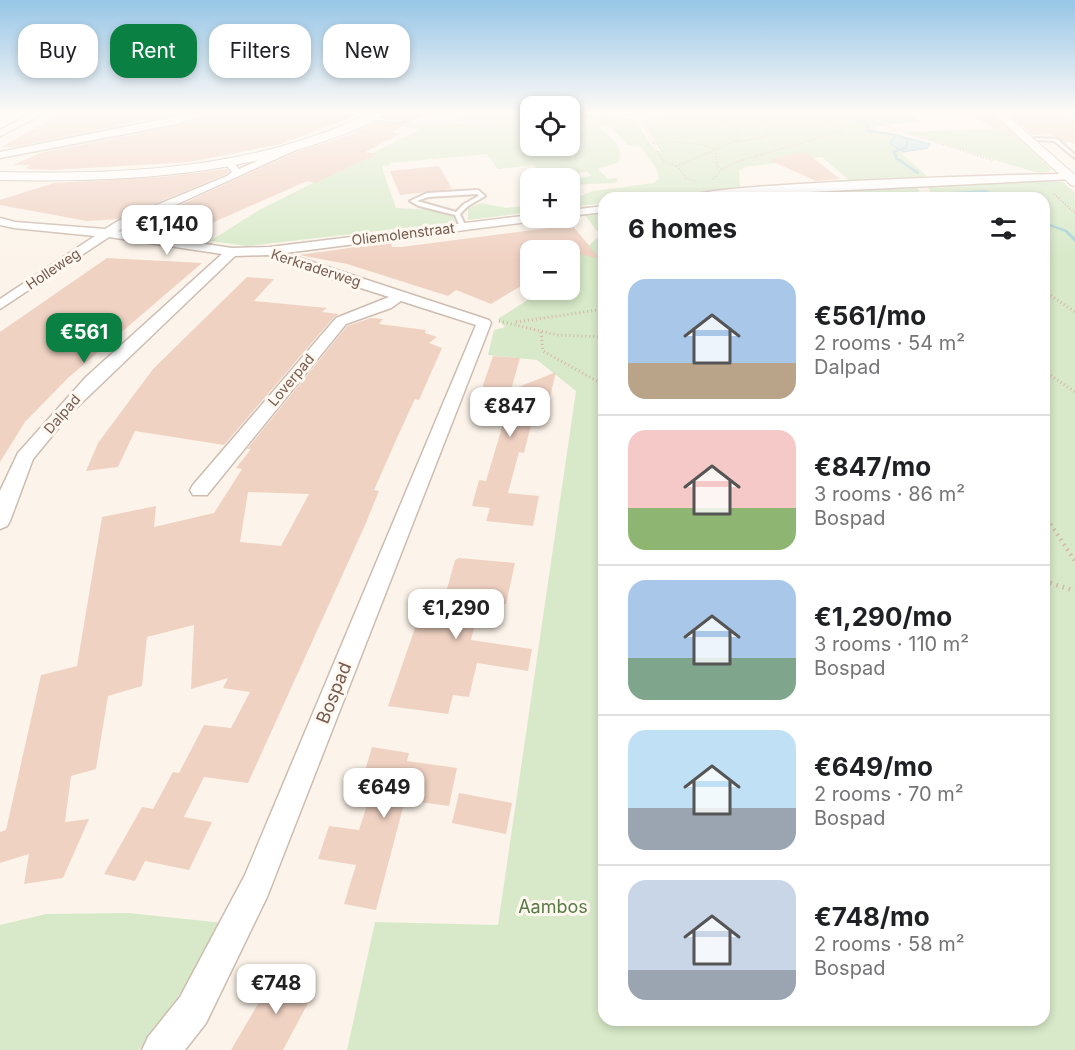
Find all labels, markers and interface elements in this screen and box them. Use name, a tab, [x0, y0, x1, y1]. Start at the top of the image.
chip: Buy	[18, 24, 98, 78]
chip: Rent	[110, 24, 197, 78]
chip: Filters	[209, 24, 311, 78]
chip: New	[323, 24, 410, 78]
map controls	[520, 96, 580, 300]
button: locate	[520, 96, 580, 156]
button: +	[520, 168, 580, 228]
pin: €1,140	[118, 205, 216, 256]
text: €1,140	[136, 212, 198, 236]
icon: filters	[987, 212, 1020, 245]
text: 6 homes	[628, 213, 737, 244]
street label: Oliemolenstraat	[350, 219, 456, 248]
button: −	[520, 240, 580, 300]
street label: Holleweg	[22, 244, 83, 293]
street label: Kerkraderweg	[269, 245, 363, 290]
text: €561/mo	[814, 300, 926, 331]
icon: home	[676, 303, 748, 375]
pin: €561	[48, 313, 120, 364]
text: €561	[60, 320, 108, 344]
text: 2 rooms · 54 m²	[814, 331, 965, 355]
street label: Loverpad	[264, 350, 317, 409]
text: Dalpad	[814, 355, 880, 379]
pin: €847	[474, 387, 546, 438]
street label: Dalpad	[40, 391, 83, 437]
text: €847	[484, 394, 536, 418]
text: €847/mo	[814, 451, 931, 482]
icon: home	[676, 454, 748, 526]
text: 3 rooms · 86 m²	[814, 482, 965, 506]
text: Bospad	[814, 506, 886, 530]
pin: €1,290	[407, 589, 505, 640]
text: €1,290	[422, 596, 490, 620]
text: €1,290/mo	[814, 601, 952, 632]
icon: home	[676, 604, 748, 676]
text: 3 rooms · 110 m²	[814, 632, 969, 656]
text: Bospad	[814, 656, 886, 680]
street label: Bospad	[312, 659, 355, 727]
text: €649/mo	[814, 751, 933, 782]
icon: home	[676, 754, 748, 826]
pin: €649	[348, 768, 420, 819]
text: €649	[357, 775, 411, 799]
text: 2 rooms · 70 m²	[814, 782, 964, 806]
text: Bospad	[814, 806, 886, 830]
park label: Aambos	[518, 896, 588, 917]
text: €748/mo	[814, 901, 930, 932]
icon: home	[676, 904, 748, 976]
text: 2 rooms · 58 m²	[814, 932, 965, 956]
text: Bospad	[814, 956, 886, 980]
pin: €748	[240, 964, 312, 1015]
text: €748	[251, 971, 301, 995]

